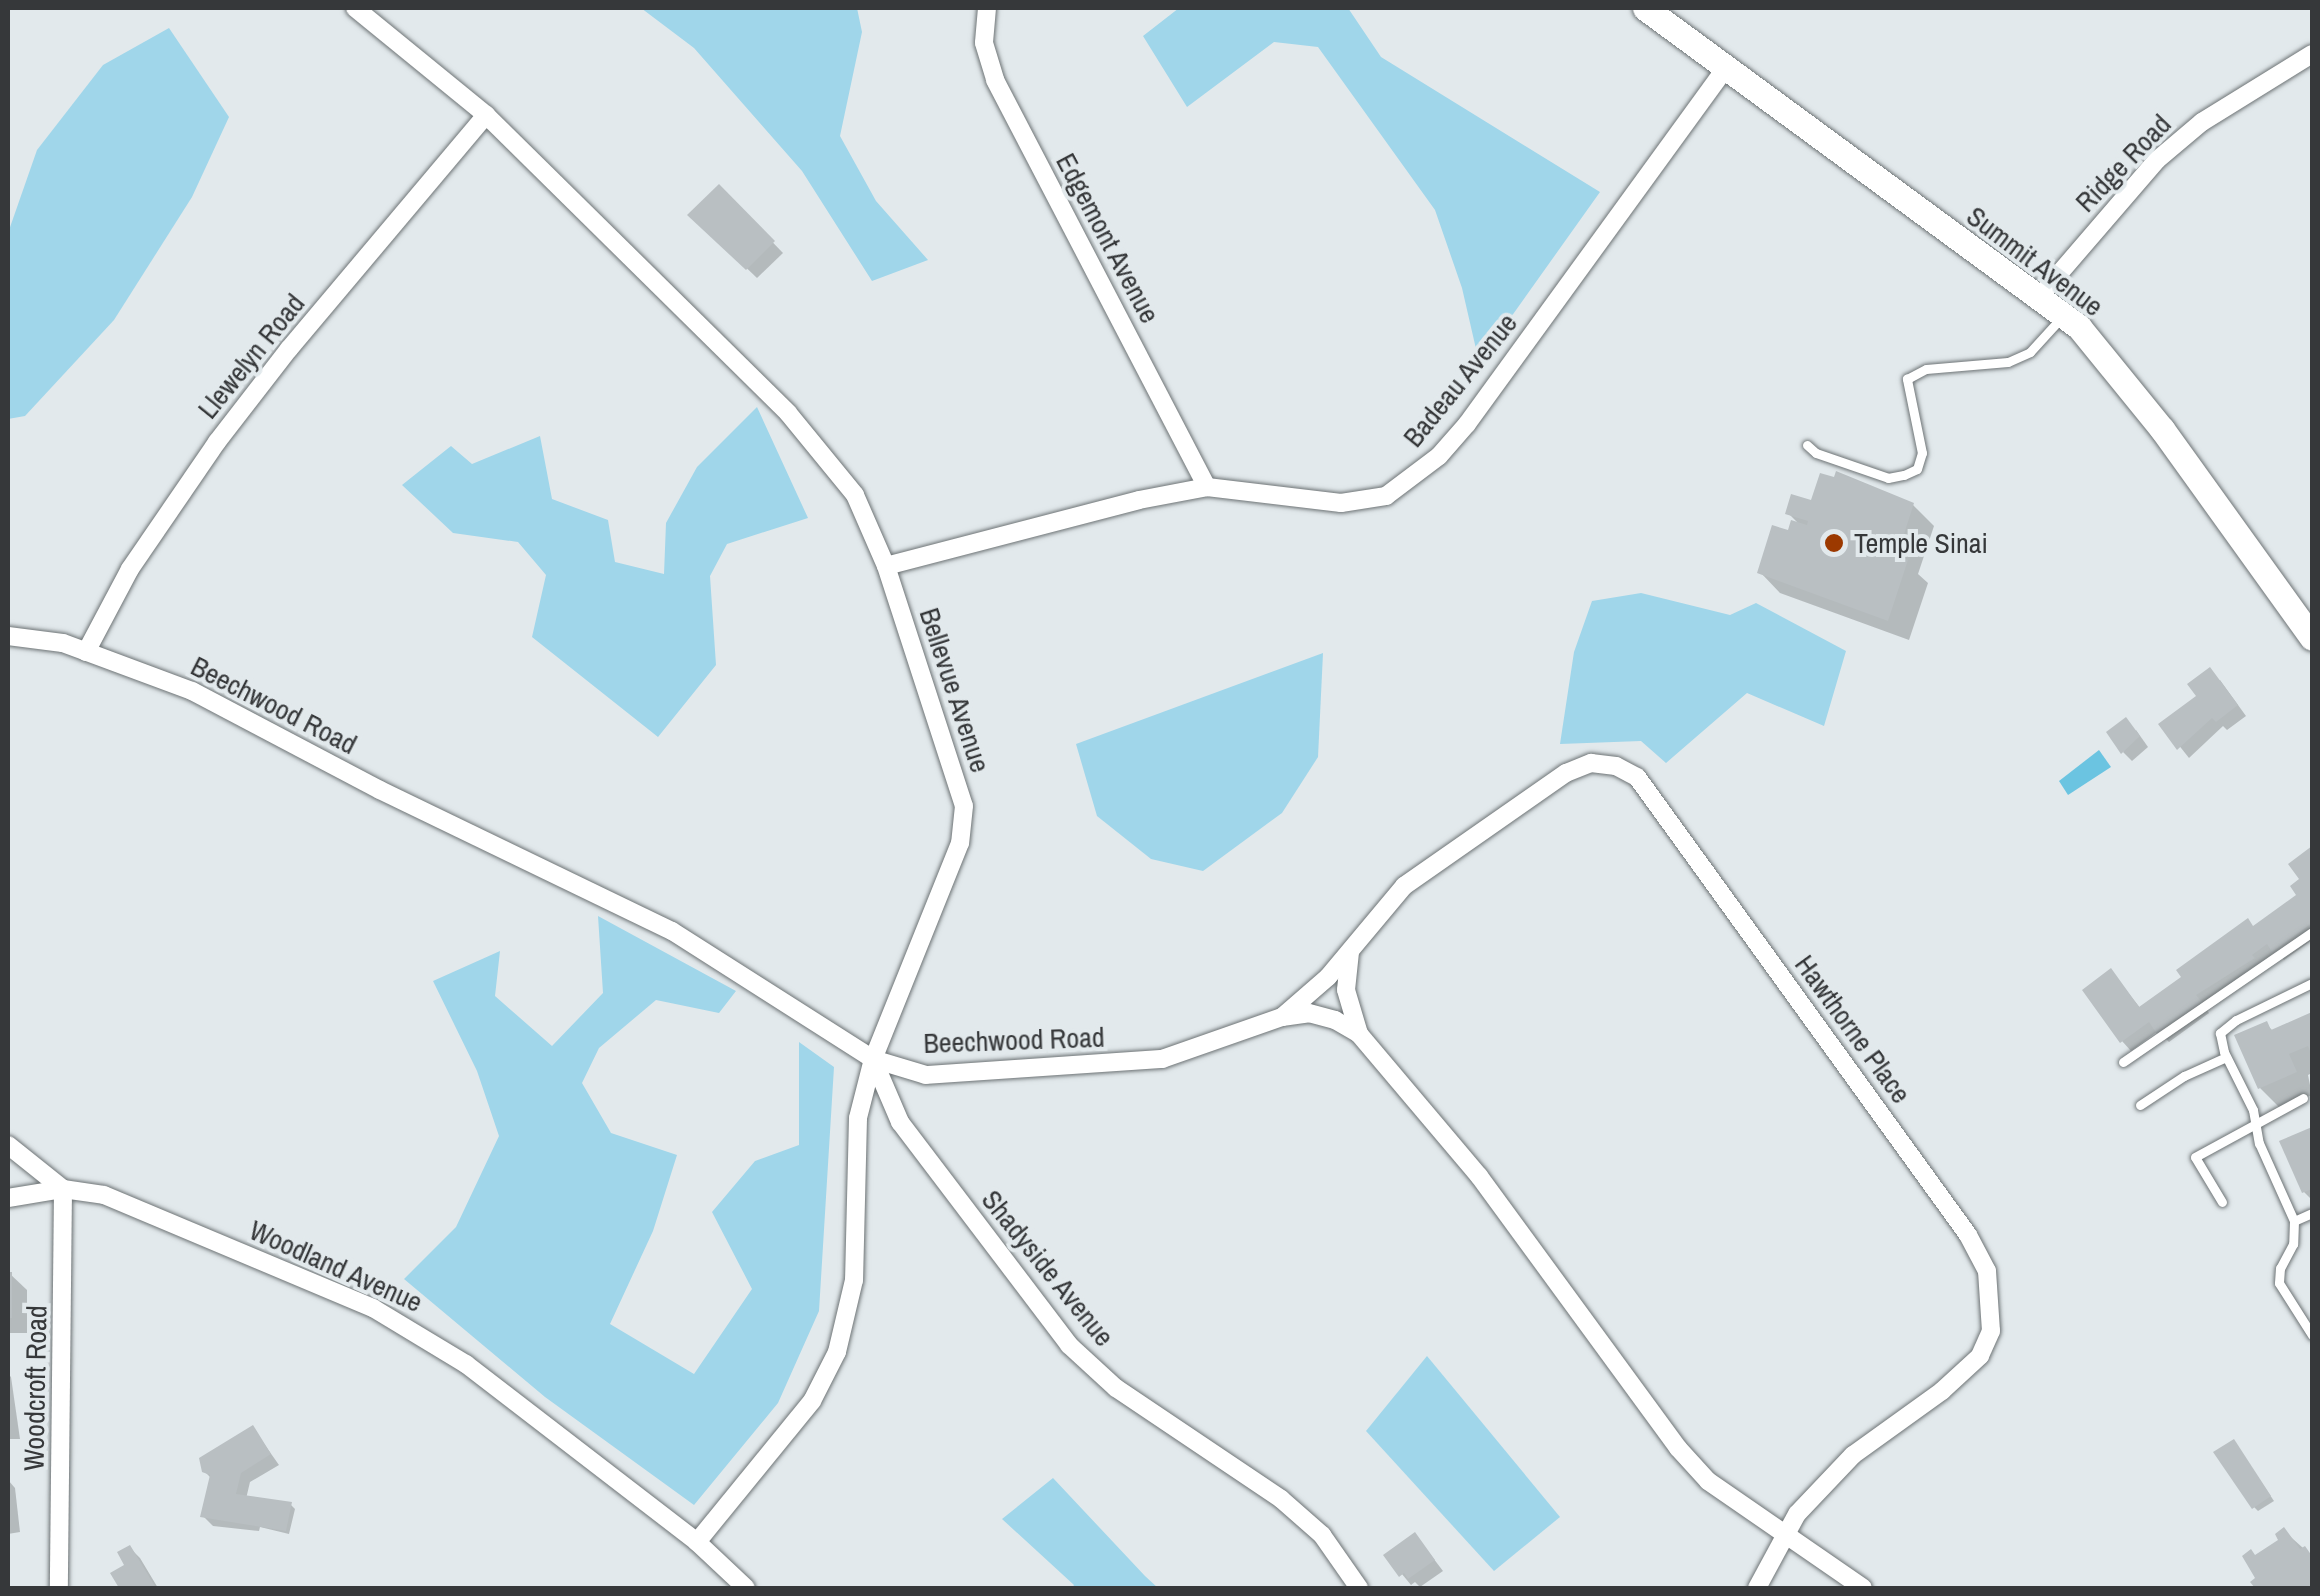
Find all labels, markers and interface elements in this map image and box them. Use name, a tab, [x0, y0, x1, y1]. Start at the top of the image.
street label: Ridge Road	[2068, 107, 2178, 219]
street label: Edgemont Avenue	[1049, 147, 1167, 329]
street label: Summit Avenue	[1960, 199, 2110, 323]
street label: Llewelyn Road	[191, 287, 311, 425]
street label: Badeau Avenue	[1396, 306, 1524, 454]
place label: Temple Sinai	[1854, 526, 1988, 560]
marker: Temple Sinai	[1823, 532, 1845, 554]
street label: Bellevue Avenue	[912, 603, 998, 777]
street label: Beechwood Road	[186, 649, 362, 761]
street label: Hawthorne Place	[1788, 948, 1918, 1110]
street label: Beechwood Road	[923, 1020, 1105, 1060]
street label: Shadyside Avenue	[974, 1183, 1122, 1353]
street label: Woodland Avenue	[244, 1213, 428, 1319]
street label: Woodcroft Road	[17, 1305, 53, 1471]

